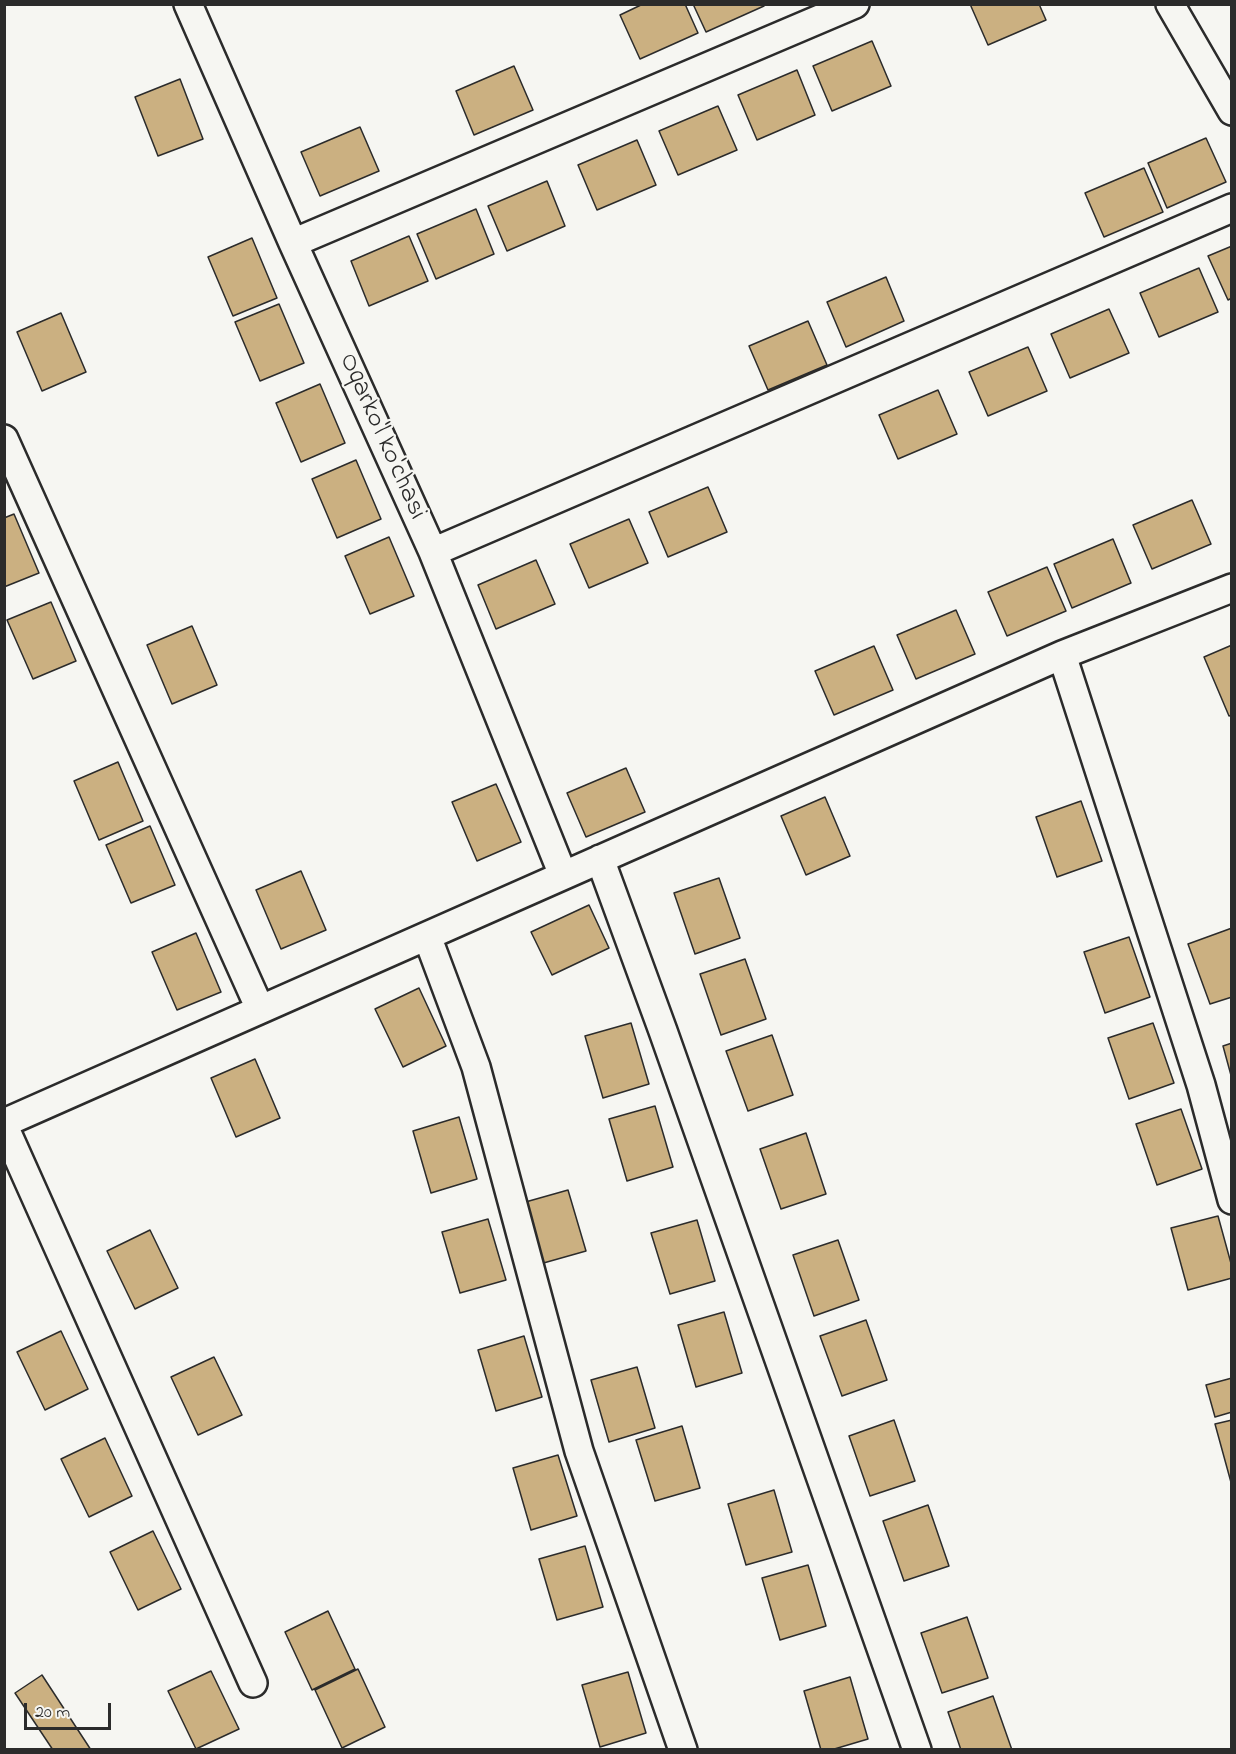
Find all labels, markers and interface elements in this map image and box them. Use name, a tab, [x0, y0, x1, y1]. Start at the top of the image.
street label: Oqarko'l ko'chasi	[330, 349, 432, 525]
scale bar	[27, 1691, 114, 1729]
text: 20 m	[35, 1700, 70, 1726]

